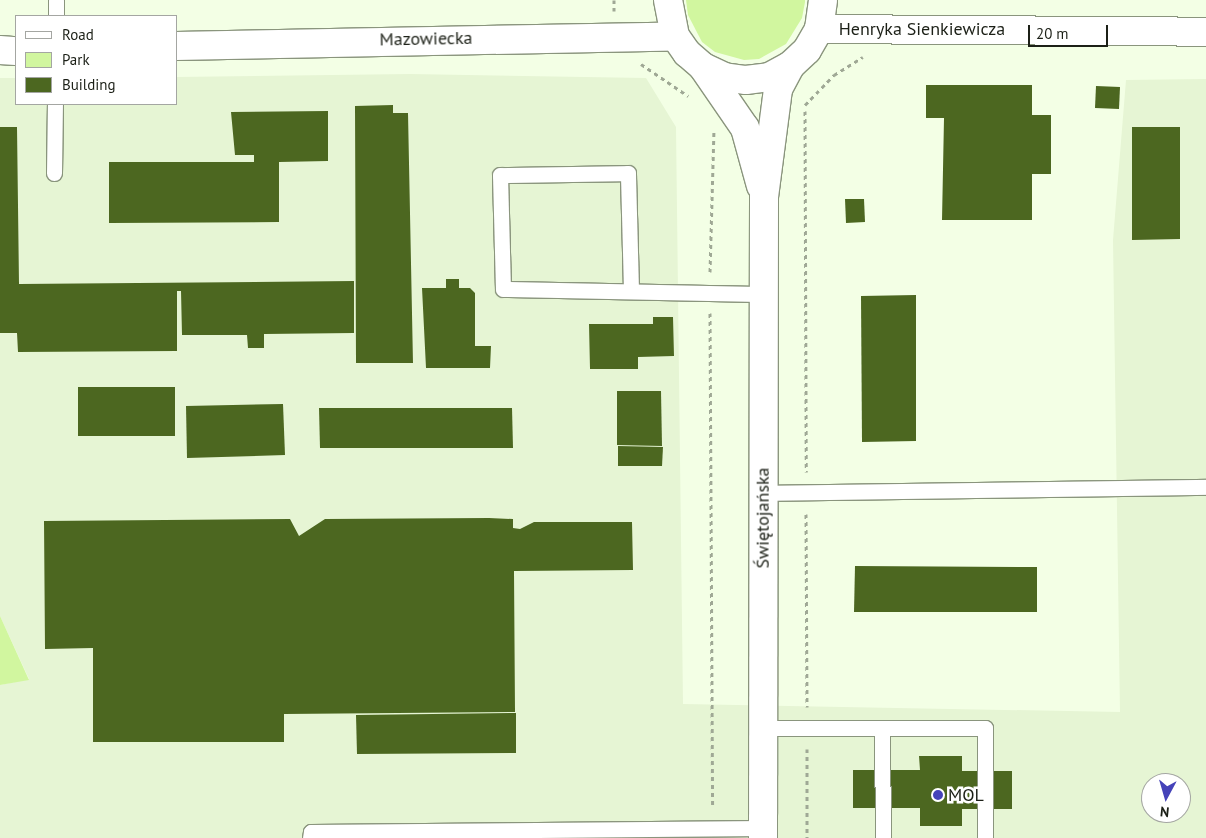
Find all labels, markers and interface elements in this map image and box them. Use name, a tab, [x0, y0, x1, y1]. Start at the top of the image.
legend	[15, 15, 178, 105]
scale bar	[1031, 15, 1111, 47]
street label: Henryka Sienkiewicza	[839, 18, 1005, 40]
text: 20 m	[1036, 24, 1069, 43]
text: Road	[62, 25, 94, 44]
street label: Mazowiecka	[379, 27, 473, 51]
text: Park	[62, 50, 90, 69]
text: Building	[62, 75, 116, 94]
street label: Świętojańska	[752, 467, 774, 569]
north arrow	[1141, 773, 1191, 823]
place label: MOL	[948, 784, 984, 806]
marker: MOL	[932, 789, 944, 801]
text: N	[1159, 802, 1170, 821]

